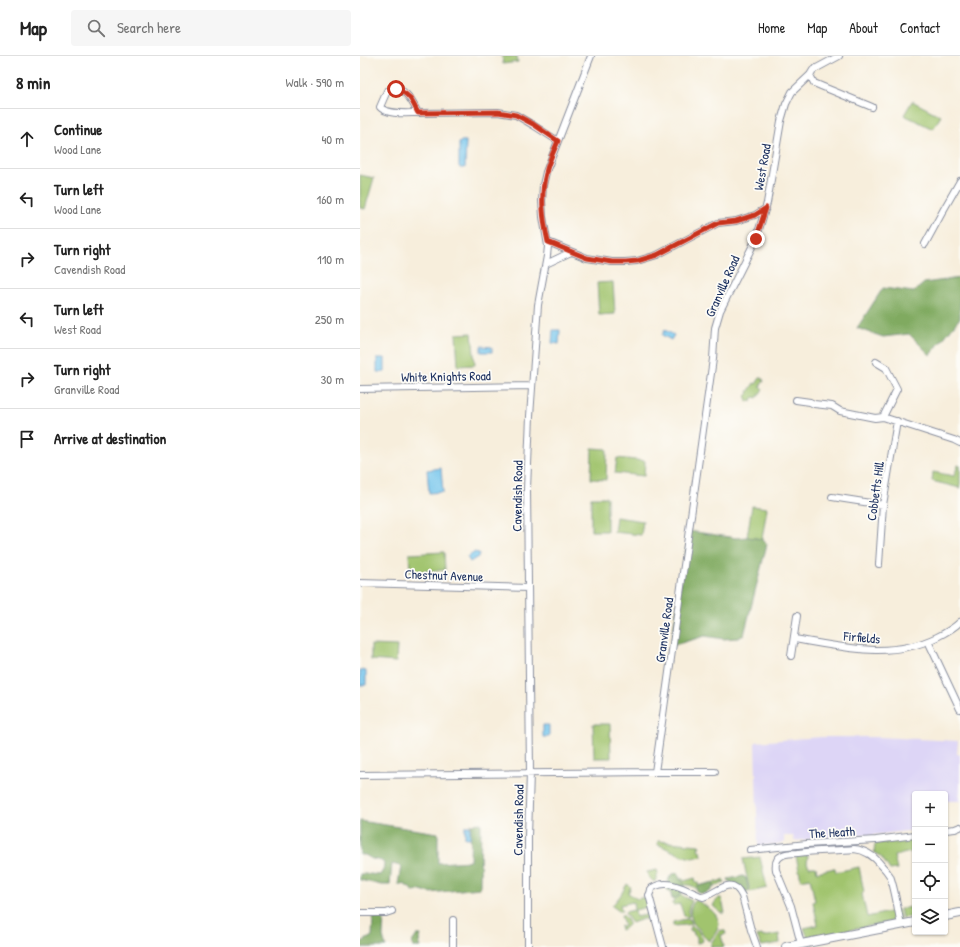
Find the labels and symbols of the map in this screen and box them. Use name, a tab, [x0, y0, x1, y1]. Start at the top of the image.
route start	[387, 80, 405, 98]
street label: West Road	[749, 142, 775, 192]
route end	[747, 230, 765, 248]
street label: Granville Road	[700, 252, 744, 320]
street label: White Knights Road	[401, 366, 491, 386]
street label: Cavendish Road	[507, 460, 527, 532]
street label: Cobbetts Hill	[862, 460, 888, 522]
street label: Chestnut Avenue	[404, 565, 484, 585]
street label: Granville Road	[651, 596, 677, 664]
street label: Firfields	[842, 626, 881, 648]
street label: Cavendish Road	[508, 784, 528, 856]
street label: The Heath	[809, 822, 856, 842]

